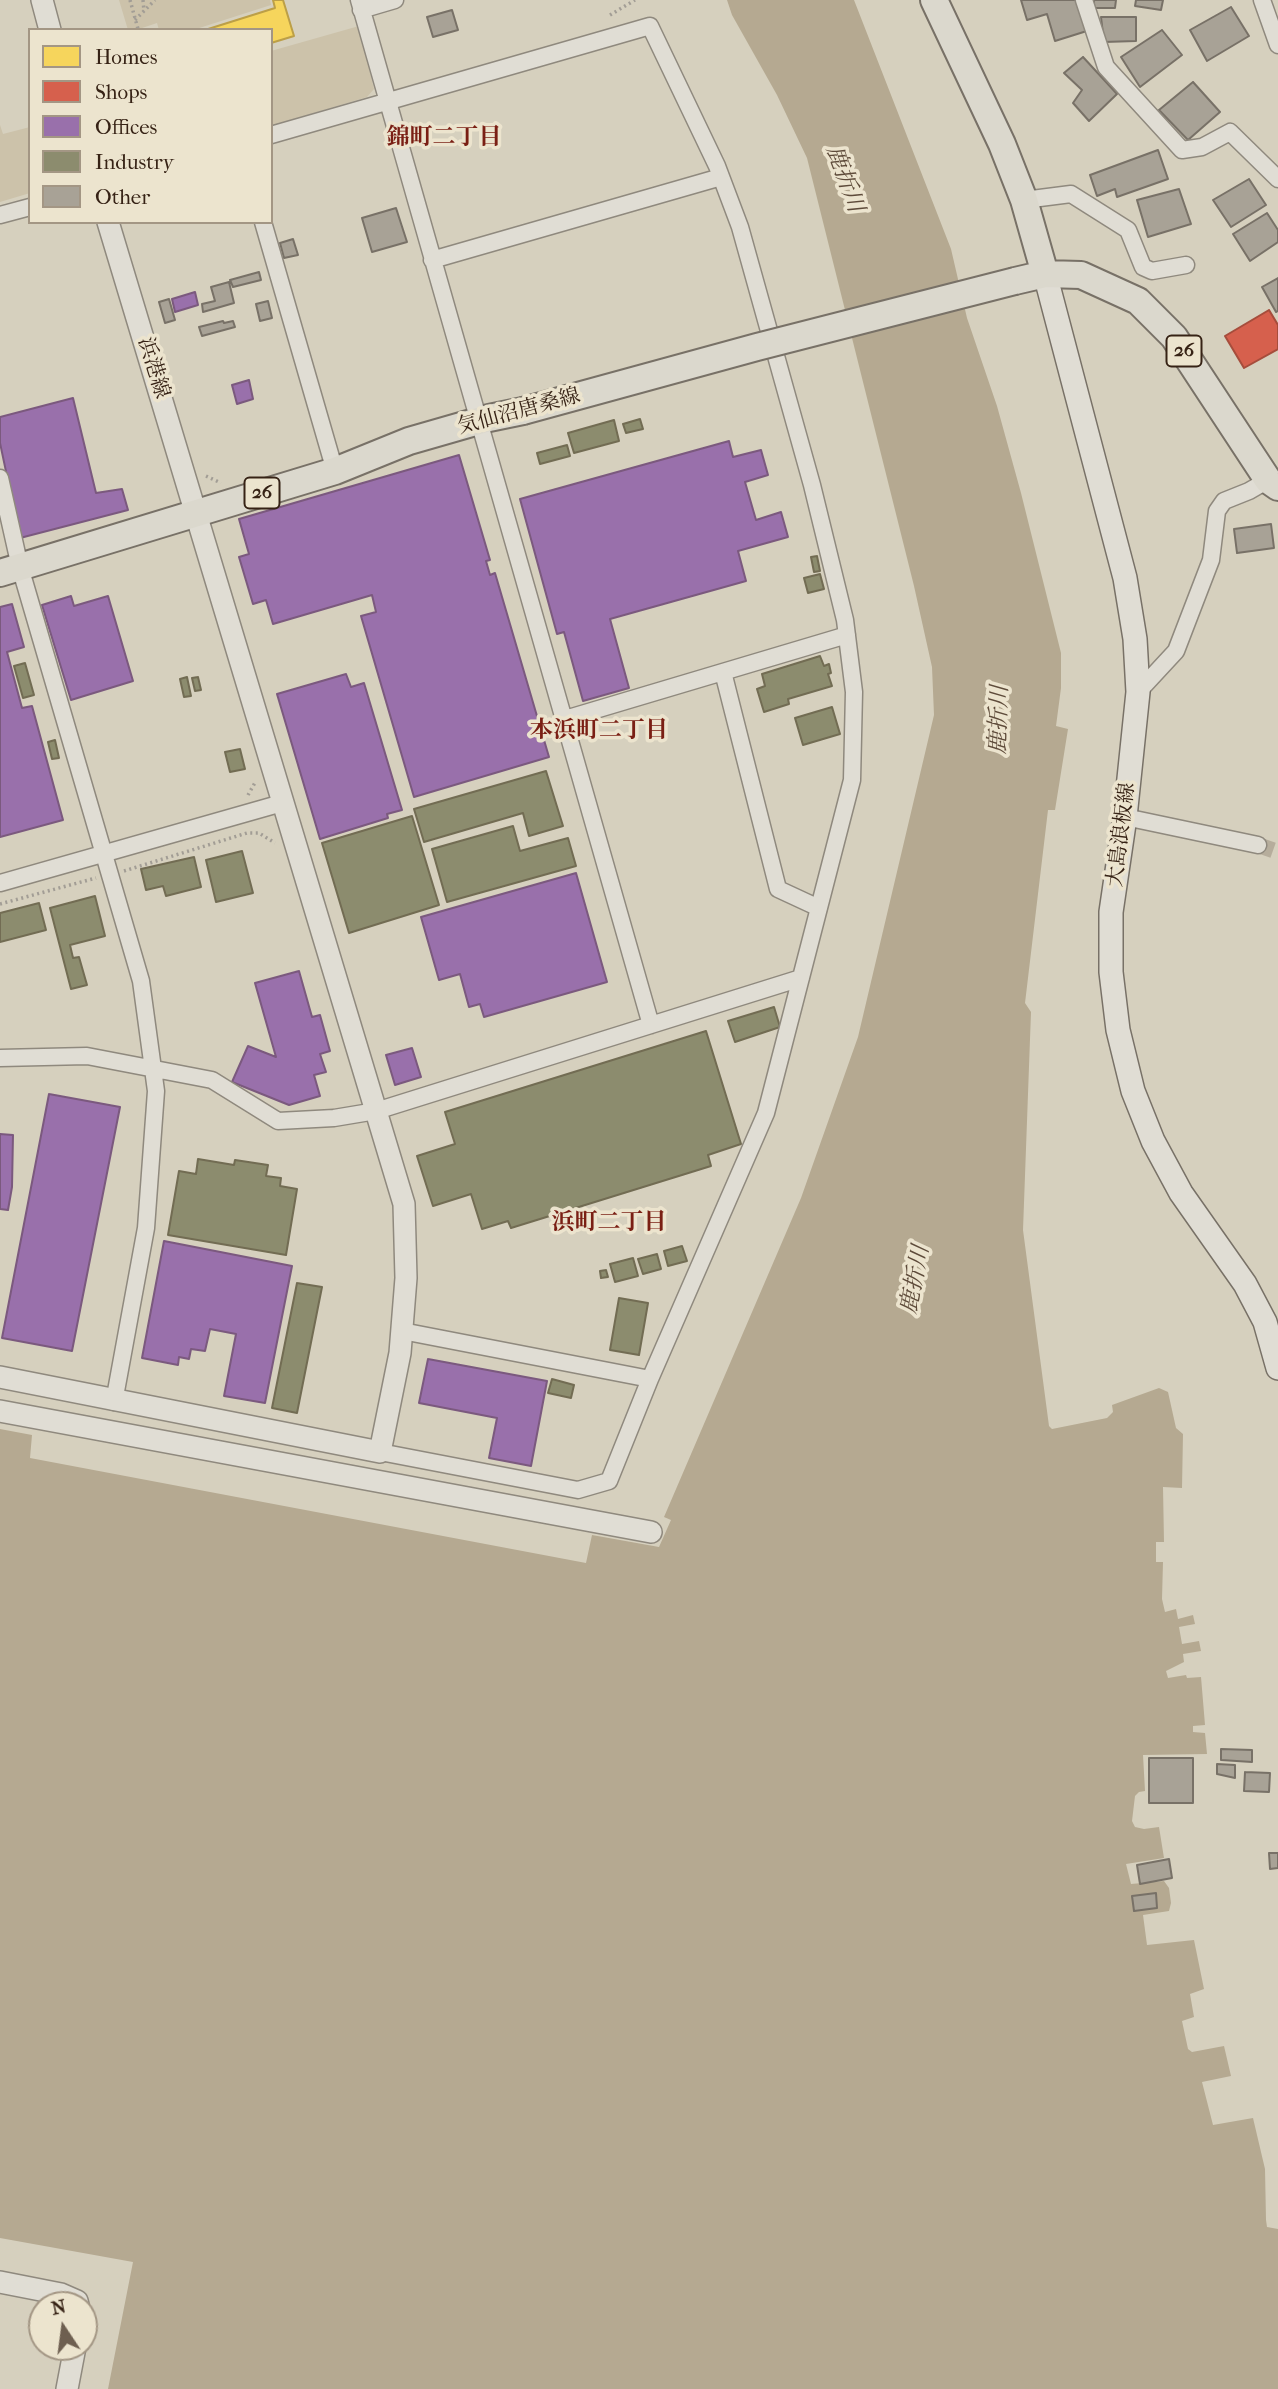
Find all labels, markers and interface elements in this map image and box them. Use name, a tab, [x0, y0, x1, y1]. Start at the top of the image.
legend	[28, 28, 273, 224]
text: Homes	[95, 45, 157, 69]
text: Shops	[95, 80, 147, 104]
text: Offices	[95, 115, 157, 139]
district label: 錦町二丁目	[387, 124, 501, 152]
water label: 鹿折川	[819, 142, 869, 216]
text: Industry	[95, 150, 174, 174]
text: Other	[95, 185, 150, 209]
street label: 浜港線	[132, 334, 174, 402]
road number: 26	[1166, 336, 1202, 366]
street label: 気仙沼唐桑線	[455, 384, 583, 440]
road number: 26	[244, 478, 280, 508]
water label: 鹿折川	[985, 685, 1015, 755]
district label: 本浜町二丁目	[530, 717, 668, 745]
street label: 大島浪板線	[1103, 781, 1141, 889]
district label: 浜町二丁目	[552, 1209, 666, 1237]
water label: 鹿折川	[896, 1244, 936, 1316]
north arrow	[28, 2291, 98, 2361]
text: N	[49, 2295, 68, 2320]

